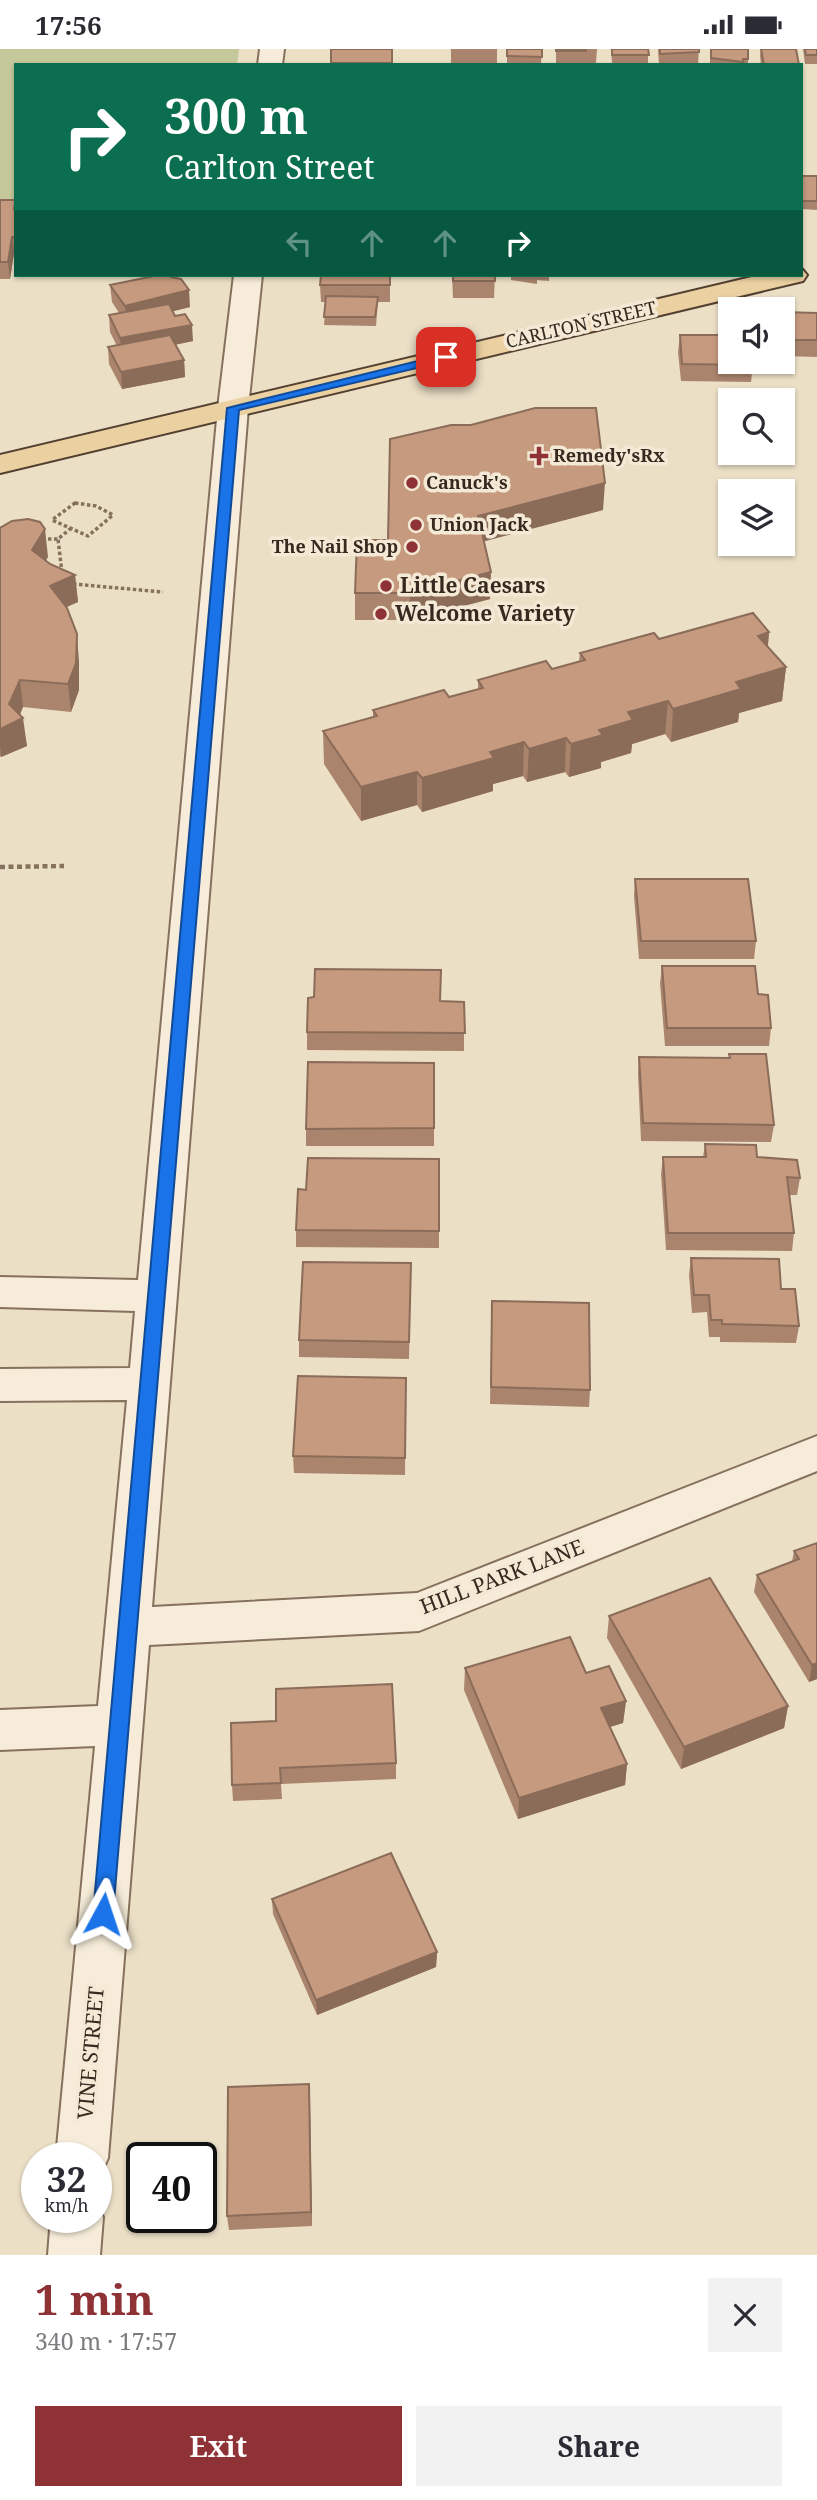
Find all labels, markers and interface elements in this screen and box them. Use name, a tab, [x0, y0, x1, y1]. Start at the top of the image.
text: 17:56	[35, 7, 102, 43]
text: 300 m	[164, 82, 308, 148]
icon: right	[49, 91, 140, 182]
text: Carlton Street	[164, 145, 375, 188]
icon: left	[280, 224, 318, 262]
icon: ahead	[353, 224, 391, 262]
icon: ahead	[426, 224, 464, 262]
icon: right	[499, 224, 537, 262]
street label: CARLTON STREET	[503, 295, 658, 353]
map controls	[718, 297, 795, 556]
button: sound	[718, 297, 795, 374]
pin	[416, 327, 476, 387]
icon: arrive	[427, 338, 465, 376]
button: search	[718, 388, 795, 465]
place label: Remedy'sRx	[553, 443, 665, 467]
marker: Remedy'sRx	[531, 448, 547, 464]
place label: Canuck's	[426, 470, 508, 494]
marker: Canuck's	[404, 475, 420, 491]
button: layers	[718, 479, 795, 556]
place label: Union Jack	[430, 512, 529, 536]
marker: Union Jack	[408, 517, 424, 533]
place label: The Nail Shop	[272, 534, 398, 558]
marker: The Nail Shop	[404, 539, 420, 555]
place label: Little Caesars	[400, 571, 545, 599]
marker: Little Caesars	[378, 578, 394, 594]
place label: Welcome Variety	[395, 599, 576, 627]
marker: Welcome Variety	[373, 606, 389, 622]
street label: HILL PARK LANE	[416, 1532, 588, 1620]
position arrow	[66, 1877, 140, 1951]
street label: VINE STREET	[70, 1985, 110, 2120]
speed limit sign: 40	[126, 2142, 217, 2233]
text: 32	[47, 2155, 86, 2202]
text: km/h	[44, 2193, 89, 2217]
text: 1 min	[35, 2270, 154, 2327]
button: close	[708, 2278, 782, 2352]
text: 340 m · 17:57	[35, 2325, 177, 2357]
button: Exit	[35, 2406, 402, 2486]
button: Share	[416, 2406, 782, 2486]

